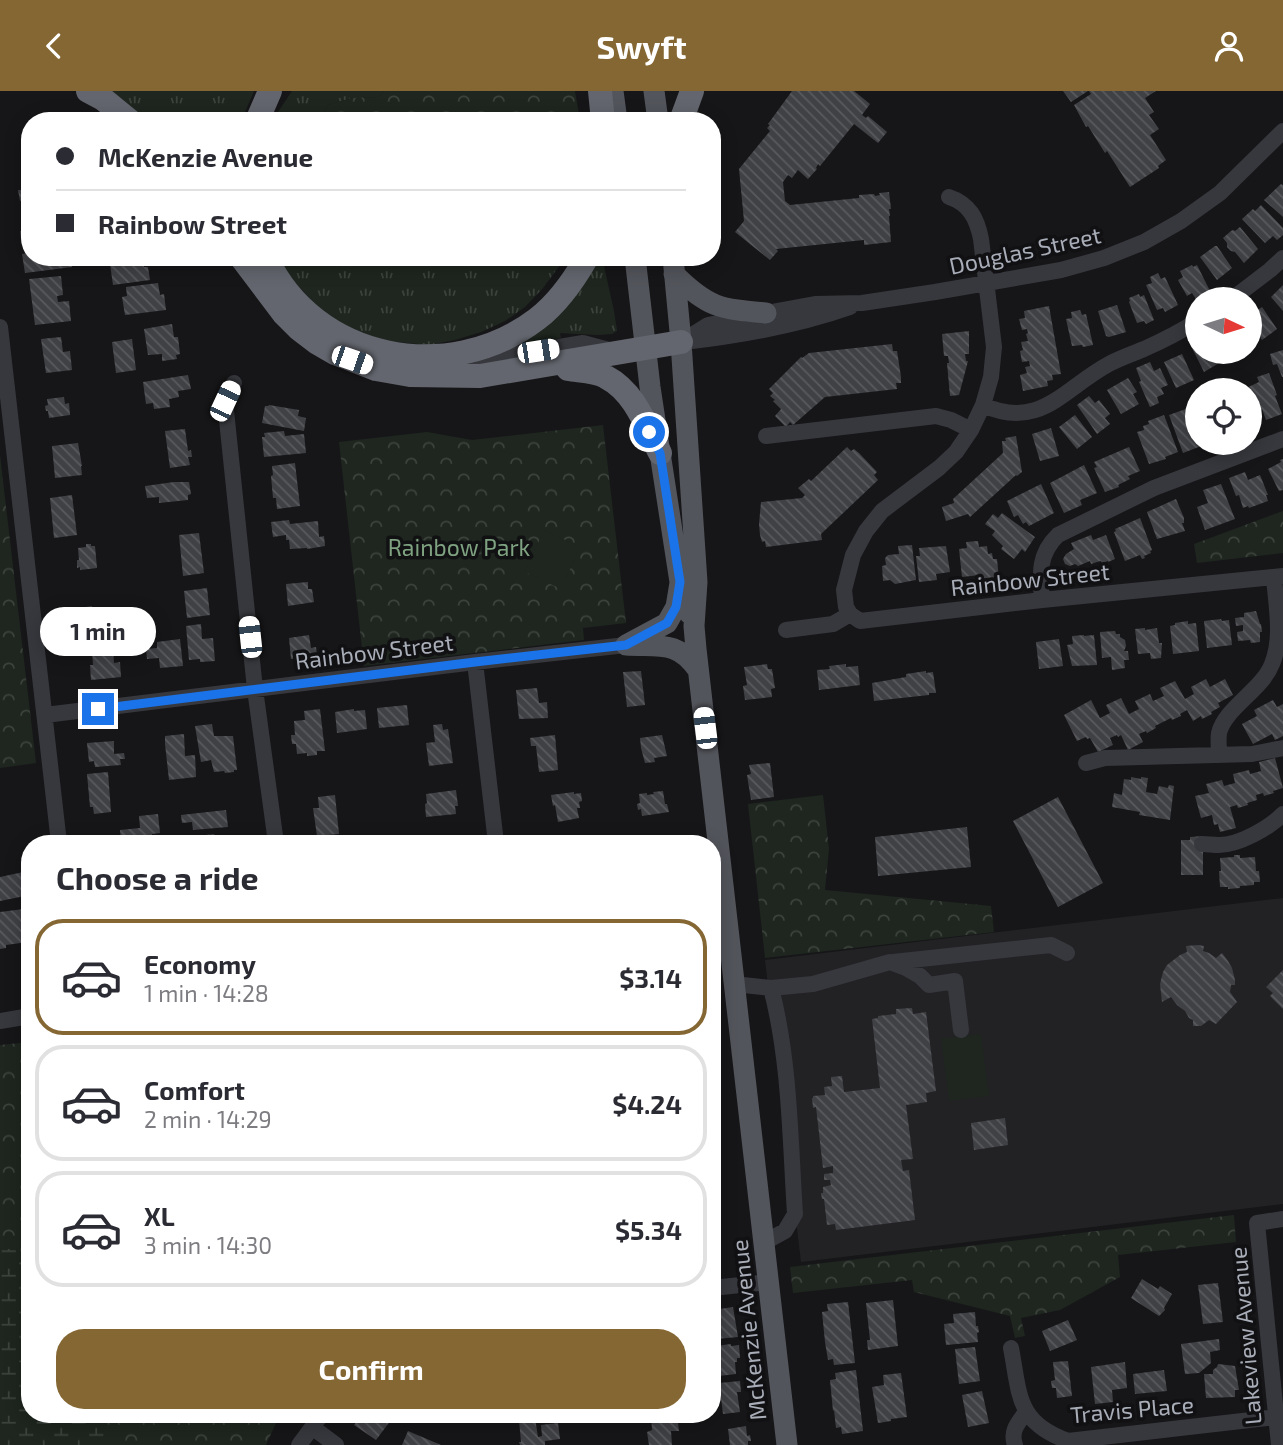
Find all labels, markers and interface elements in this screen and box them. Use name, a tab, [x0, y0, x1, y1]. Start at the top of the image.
icon: back	[35, 27, 73, 65]
text: Swyft	[596, 27, 687, 65]
icon: person	[1210, 27, 1248, 65]
text: McKenzie Avenue	[98, 141, 313, 172]
text: Rainbow Street	[98, 208, 287, 239]
street label: Douglas Street	[947, 220, 1104, 280]
north arrow	[1185, 287, 1262, 364]
map controls	[1185, 287, 1262, 455]
car	[516, 337, 561, 365]
car	[329, 343, 376, 377]
car	[207, 378, 244, 424]
button: locate	[1185, 378, 1262, 455]
route start	[633, 416, 665, 448]
park label: Rainbow Park	[388, 533, 531, 561]
street label: Rainbow Street	[949, 557, 1111, 601]
callout: 1 min	[40, 607, 156, 657]
car	[238, 615, 263, 659]
text: 1 min	[70, 617, 126, 645]
street label: Rainbow Street	[293, 627, 455, 675]
route end	[82, 693, 114, 725]
car	[693, 706, 718, 750]
text: Choose a ride	[56, 858, 259, 896]
icon: car	[60, 946, 123, 1009]
text: Economy	[144, 948, 256, 979]
text: $3.14	[619, 962, 682, 993]
text: 1 min · 14:28	[144, 979, 269, 1007]
icon: car	[60, 1072, 123, 1135]
text: Comfort	[144, 1074, 245, 1105]
text: $4.24	[612, 1088, 682, 1119]
text: 2 min · 14:29	[144, 1105, 272, 1133]
icon: car	[60, 1198, 123, 1261]
text: XL	[144, 1200, 175, 1231]
text: $5.34	[615, 1214, 682, 1245]
text: 3 min · 14:30	[144, 1231, 272, 1259]
street label: McKenzie Avenue	[725, 1238, 771, 1422]
street label: Lakeview Avenue	[1223, 1246, 1267, 1426]
button: Confirm	[56, 1329, 686, 1409]
street label: Travis Place	[1069, 1390, 1195, 1428]

